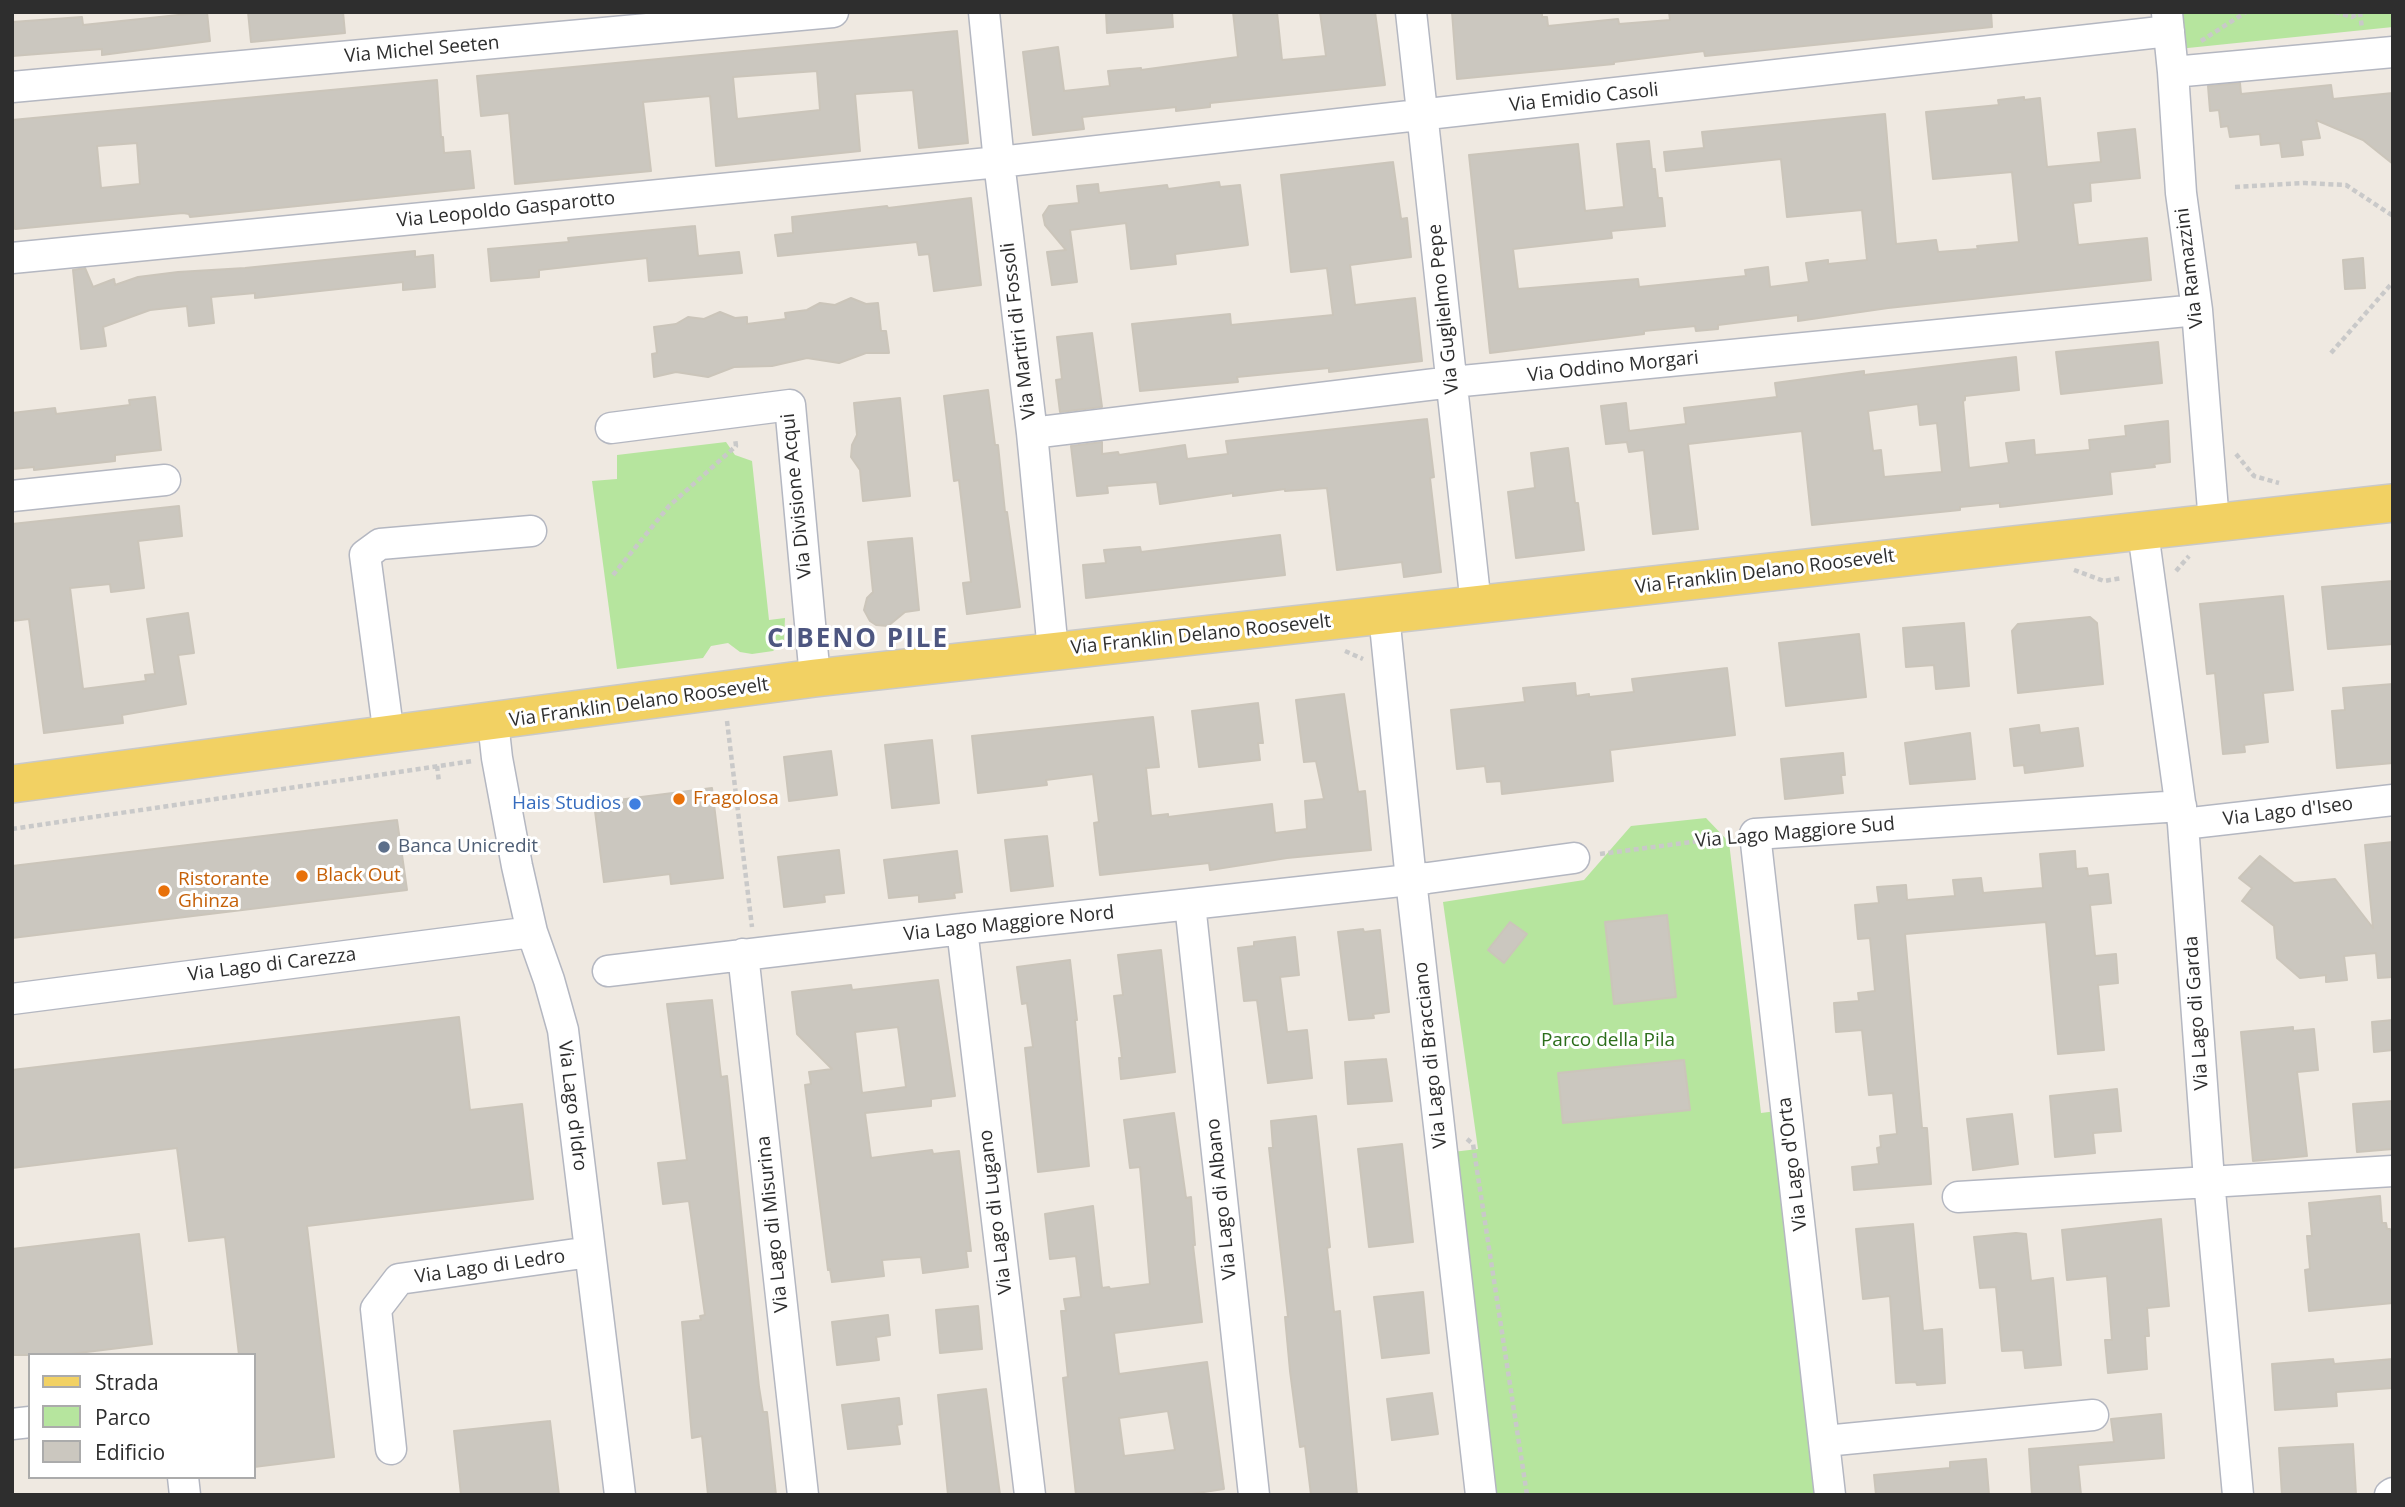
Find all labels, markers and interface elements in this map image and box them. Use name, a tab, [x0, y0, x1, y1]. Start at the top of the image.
street label: Via Michel Seeten	[344, 32, 500, 68]
street label: Via Emidio Casoli	[1508, 79, 1660, 117]
street label: Via Leopoldo Gasparotto	[396, 187, 616, 233]
street label: Via Ramazzini	[2171, 207, 2209, 329]
street label: Via Guglielmo Pepe	[1424, 223, 1464, 395]
street label: Via Martiri di Fossoli	[997, 241, 1041, 421]
street label: Via Oddino Morgari	[1526, 347, 1700, 387]
street label: Via Divisione Acqui	[777, 412, 817, 580]
street label: Via Franklin Delano Roosevelt	[1634, 545, 1896, 599]
street label: Via Franklin Delano Roosevelt	[1070, 610, 1332, 660]
district label: CIBENO PILE	[768, 624, 948, 656]
street label: Via Franklin Delano Roosevelt	[508, 674, 770, 732]
place label: Fragolosa	[693, 788, 779, 810]
marker: Fragolosa	[671, 791, 687, 807]
place label: Hais Studios	[512, 793, 621, 815]
street label: Via Lago d'Iseo	[2222, 793, 2354, 831]
marker: Hais Studios	[627, 796, 643, 812]
street label: Via Lago Maggiore Sud	[1694, 813, 1896, 853]
place label: Banca Unicredit	[398, 836, 538, 858]
marker: Banca Unicredit	[376, 839, 392, 855]
place label: Black Out	[316, 865, 401, 887]
marker: Black Out	[294, 868, 310, 884]
place label: Ristorante Ghinza	[178, 869, 269, 913]
marker: Ristorante Ghinza	[156, 883, 172, 899]
street label: Via Lago Maggiore Nord	[903, 902, 1115, 946]
street label: Via Lago di Garda	[2180, 935, 2214, 1091]
street label: Via Lago di Carezza	[187, 943, 357, 987]
street label: Via Lago di Bracciano	[1410, 961, 1452, 1149]
park label: Parco della Pila	[1541, 1030, 1675, 1052]
street label: Via Lago d'Idro	[553, 1040, 591, 1172]
street label: Via Lago d'Orta	[1773, 1096, 1813, 1232]
street label: Via Lago di Albano	[1202, 1117, 1242, 1281]
street label: Via Lago di Lugano	[975, 1128, 1017, 1296]
street label: Via Lago di Misurina	[752, 1135, 794, 1313]
street label: Via Lago di Ledro	[413, 1245, 567, 1289]
legend	[28, 1353, 256, 1479]
text: Strada	[95, 1368, 159, 1396]
text: Parco	[95, 1403, 151, 1431]
text: Edificio	[95, 1438, 165, 1466]

